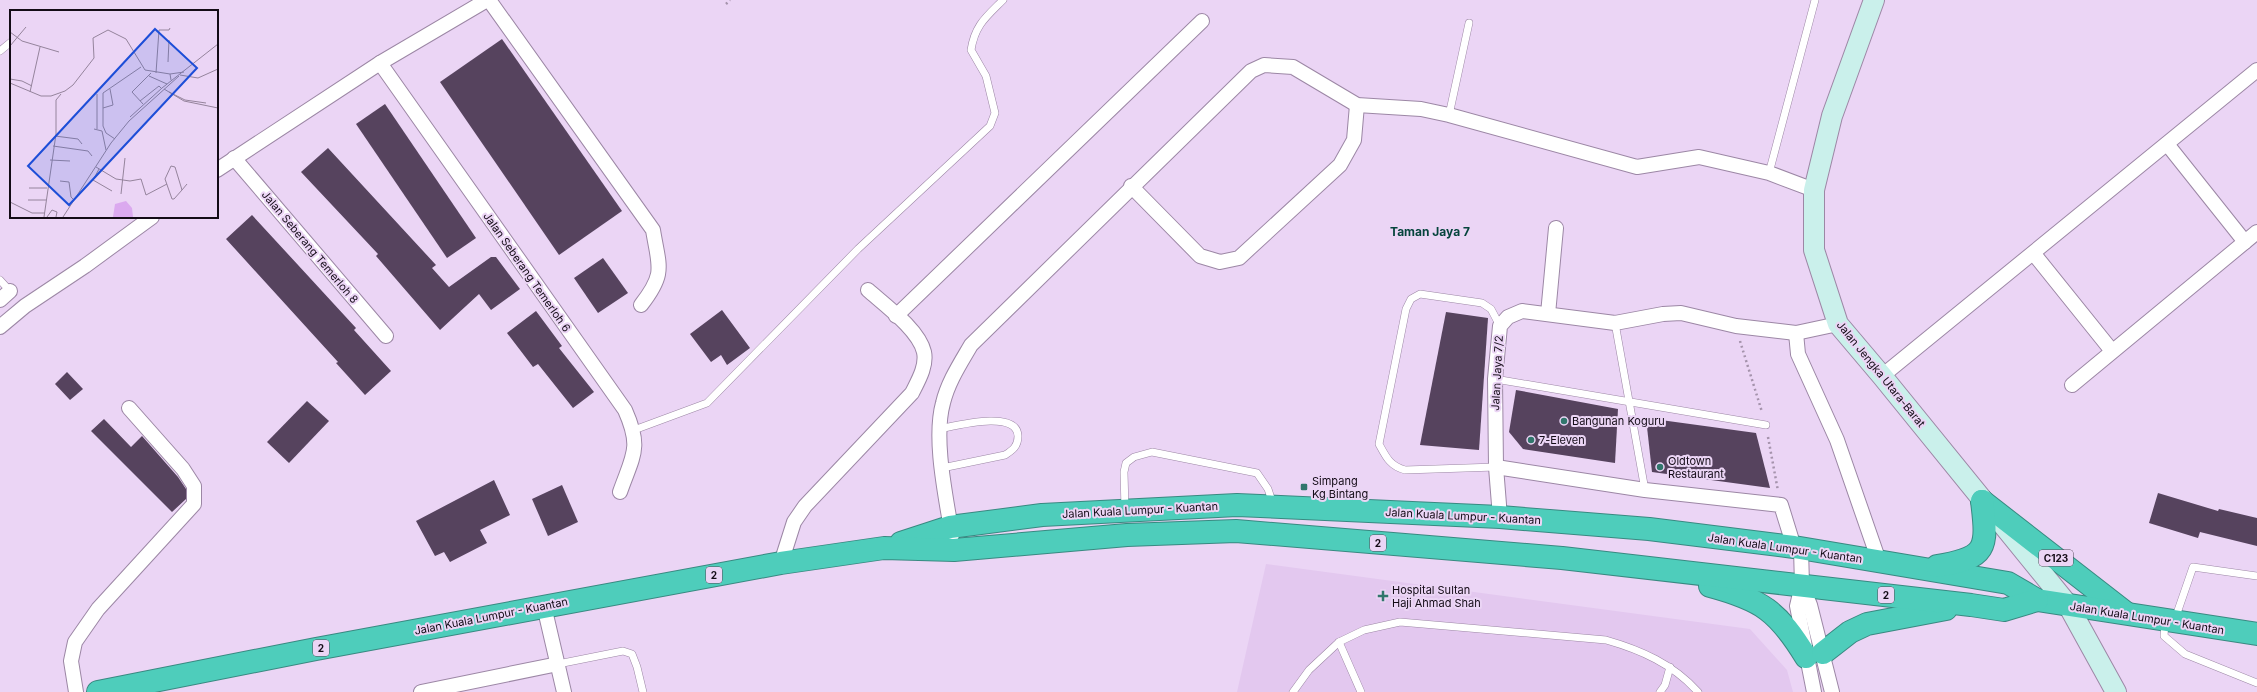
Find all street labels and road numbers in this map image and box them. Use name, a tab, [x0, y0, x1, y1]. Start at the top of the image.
street label: Jalan Seberang Temerloh 8	[259, 188, 361, 306]
street label: Jalan Seberang Temerloh 6	[480, 209, 574, 335]
street label: Jalan Jengka Utara-Barat	[1834, 318, 1928, 430]
street label: Jalan Jaya 7/2	[1488, 335, 1506, 411]
street label: Jalan Kuala Lumpur - Kuantan	[1062, 499, 1218, 521]
street label: Jalan Kuala Lumpur - Kuantan	[1385, 505, 1541, 527]
street label: Jalan Kuala Lumpur - Kuantan	[1707, 530, 1863, 566]
road number: 2	[1370, 535, 1386, 551]
road number: C123	[2039, 550, 2073, 566]
road number: 2	[706, 567, 722, 583]
road number: 2	[1878, 587, 1894, 603]
street label: Jalan Kuala Lumpur - Kuantan	[413, 594, 569, 638]
street label: Jalan Kuala Lumpur - Kuantan	[2069, 599, 2225, 637]
road number: 2	[313, 640, 329, 656]

